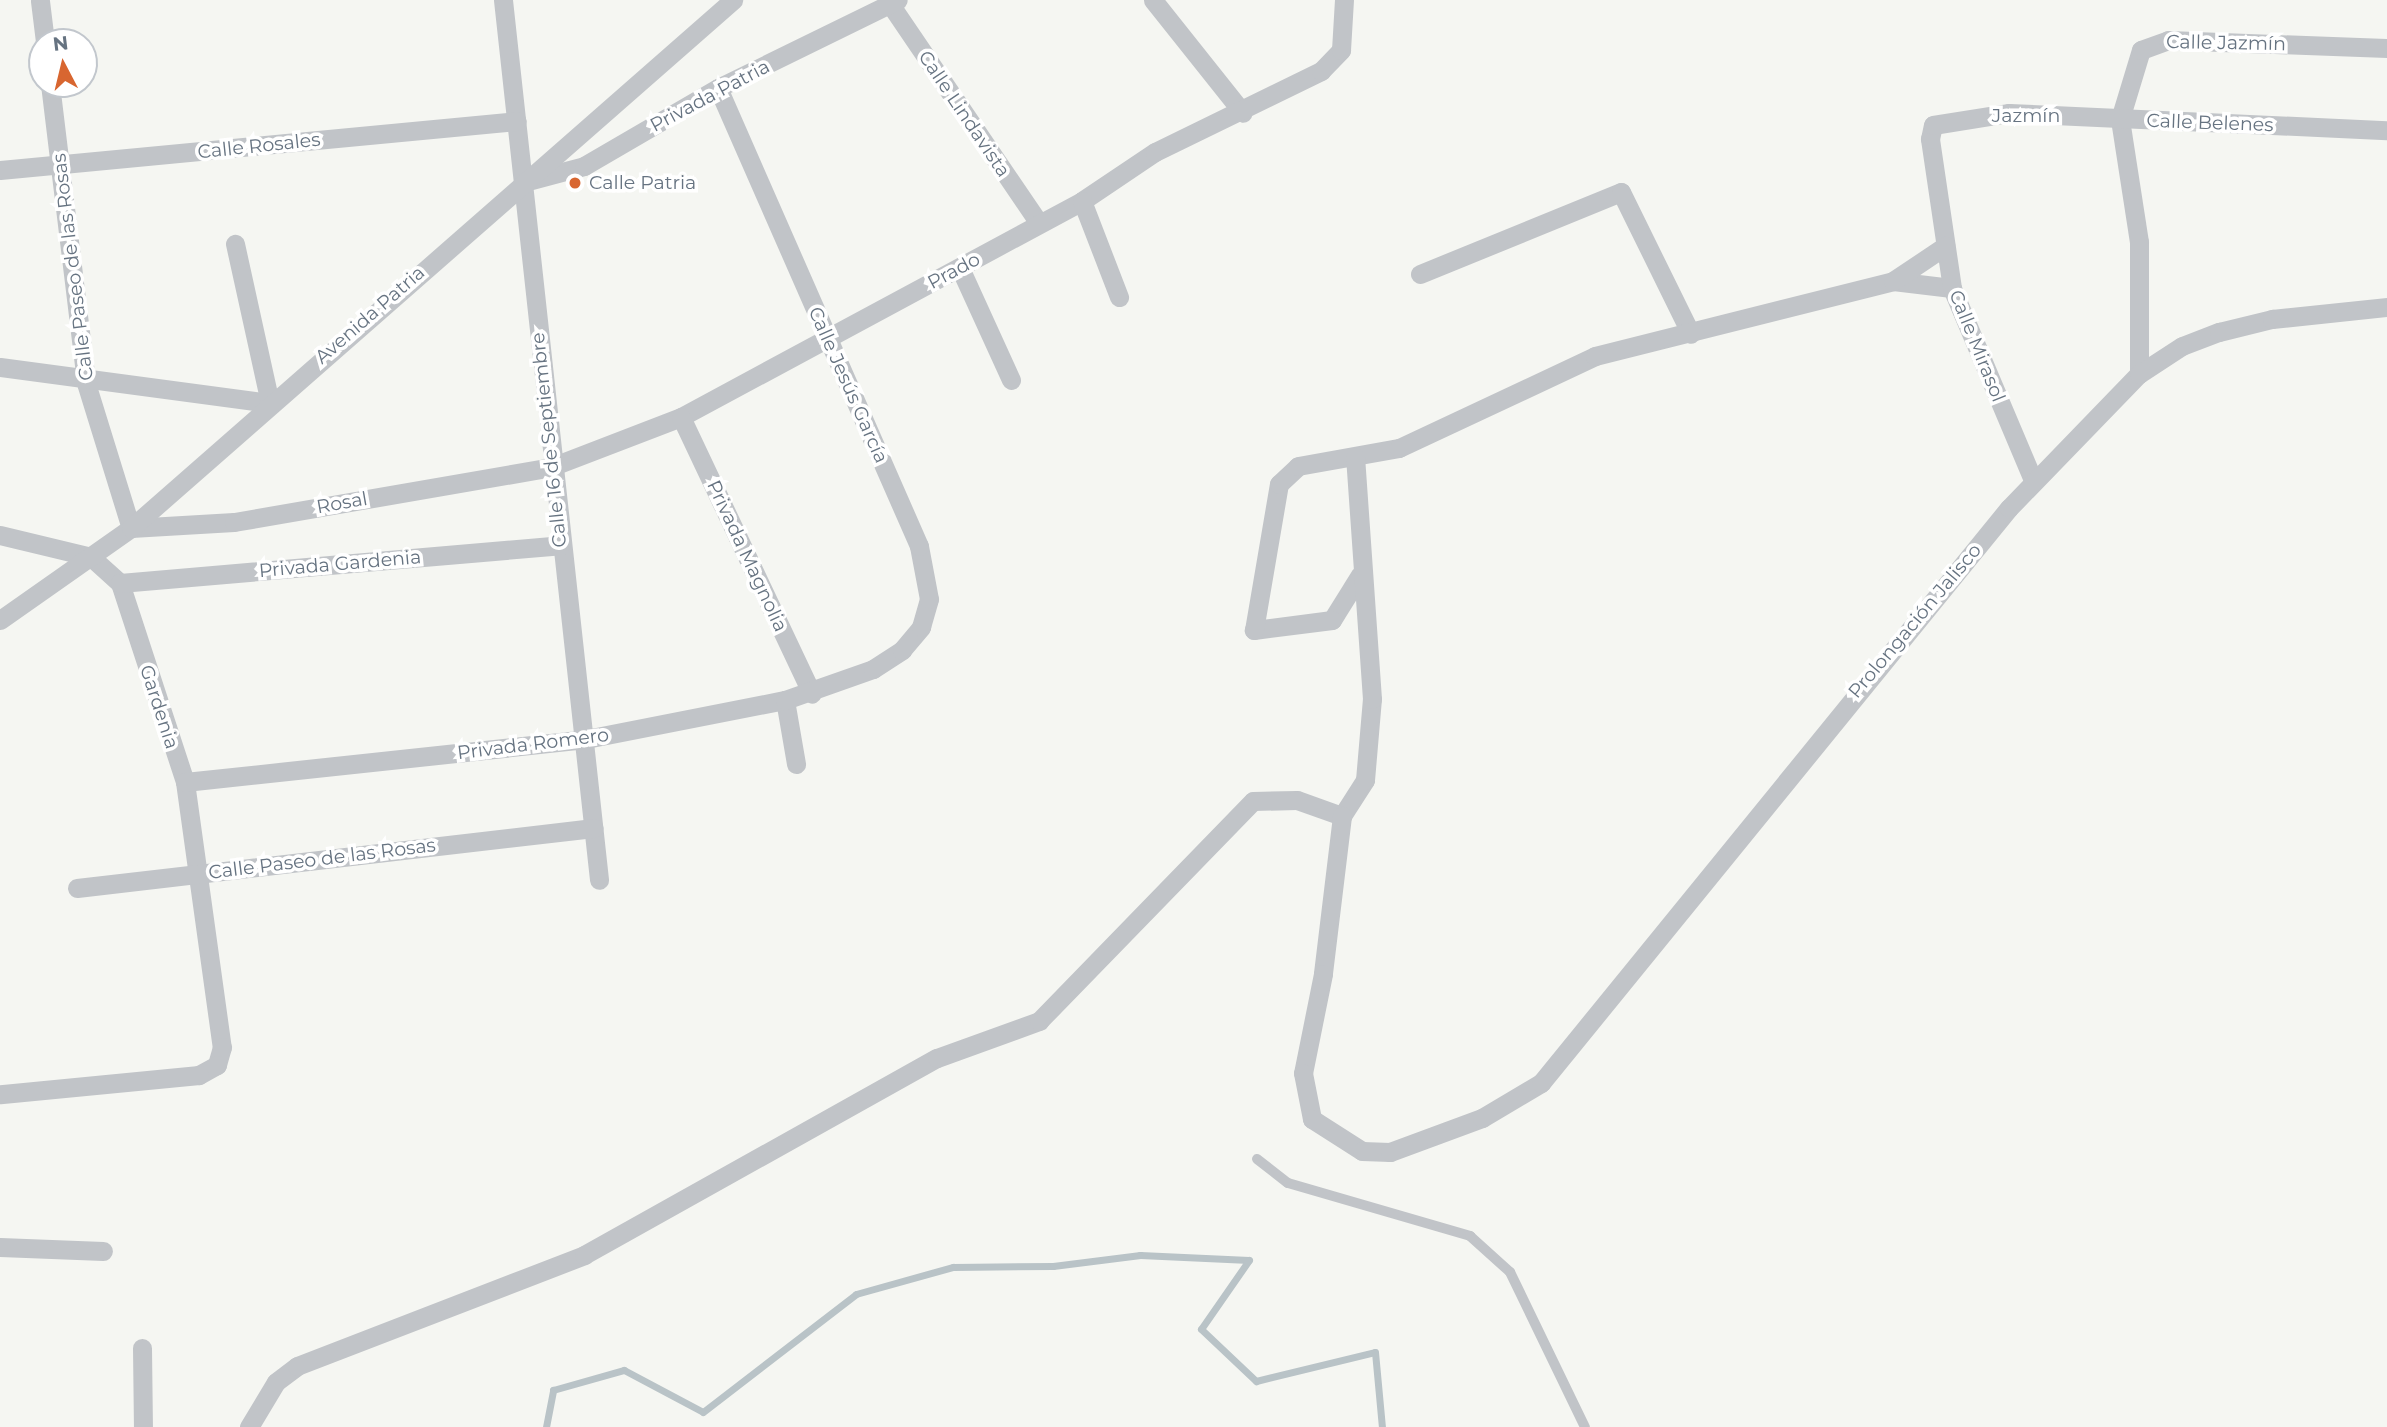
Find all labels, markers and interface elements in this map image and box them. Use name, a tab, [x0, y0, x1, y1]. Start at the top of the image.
north arrow	[28, 28, 98, 98]
text: N	[52, 31, 70, 56]
street label: Calle Jazmín	[2166, 31, 2286, 55]
street label: Calle Lindavista	[913, 46, 1015, 182]
street label: Privada Patria	[646, 55, 774, 137]
street label: Jazmín	[1992, 105, 2060, 127]
street label: Calle Belenes	[2146, 109, 2274, 137]
street label: Calle Rosales	[197, 128, 321, 164]
street label: Calle Paseo de las Rosas	[48, 152, 98, 382]
place label: Calle Patria	[589, 172, 696, 194]
marker: Calle Patria	[567, 175, 583, 191]
street label: Prado	[924, 248, 984, 294]
street label: Avenida Patria	[311, 261, 429, 369]
street label: Calle Mirasol	[1944, 287, 2010, 405]
street label: Calle Jesús García	[803, 303, 893, 467]
street label: Calle 16 de Septiembre	[526, 331, 572, 549]
street label: Privada Magnolia	[702, 477, 792, 635]
street label: Rosal	[315, 487, 369, 519]
street label: Prolongación Jalisco	[1844, 539, 1986, 703]
street label: Privada Gardenia	[258, 546, 422, 582]
street label: Gardenia	[135, 662, 183, 752]
street label: Privada Romero	[456, 723, 610, 765]
street label: Calle Paseo de las Rosas	[207, 834, 437, 884]

